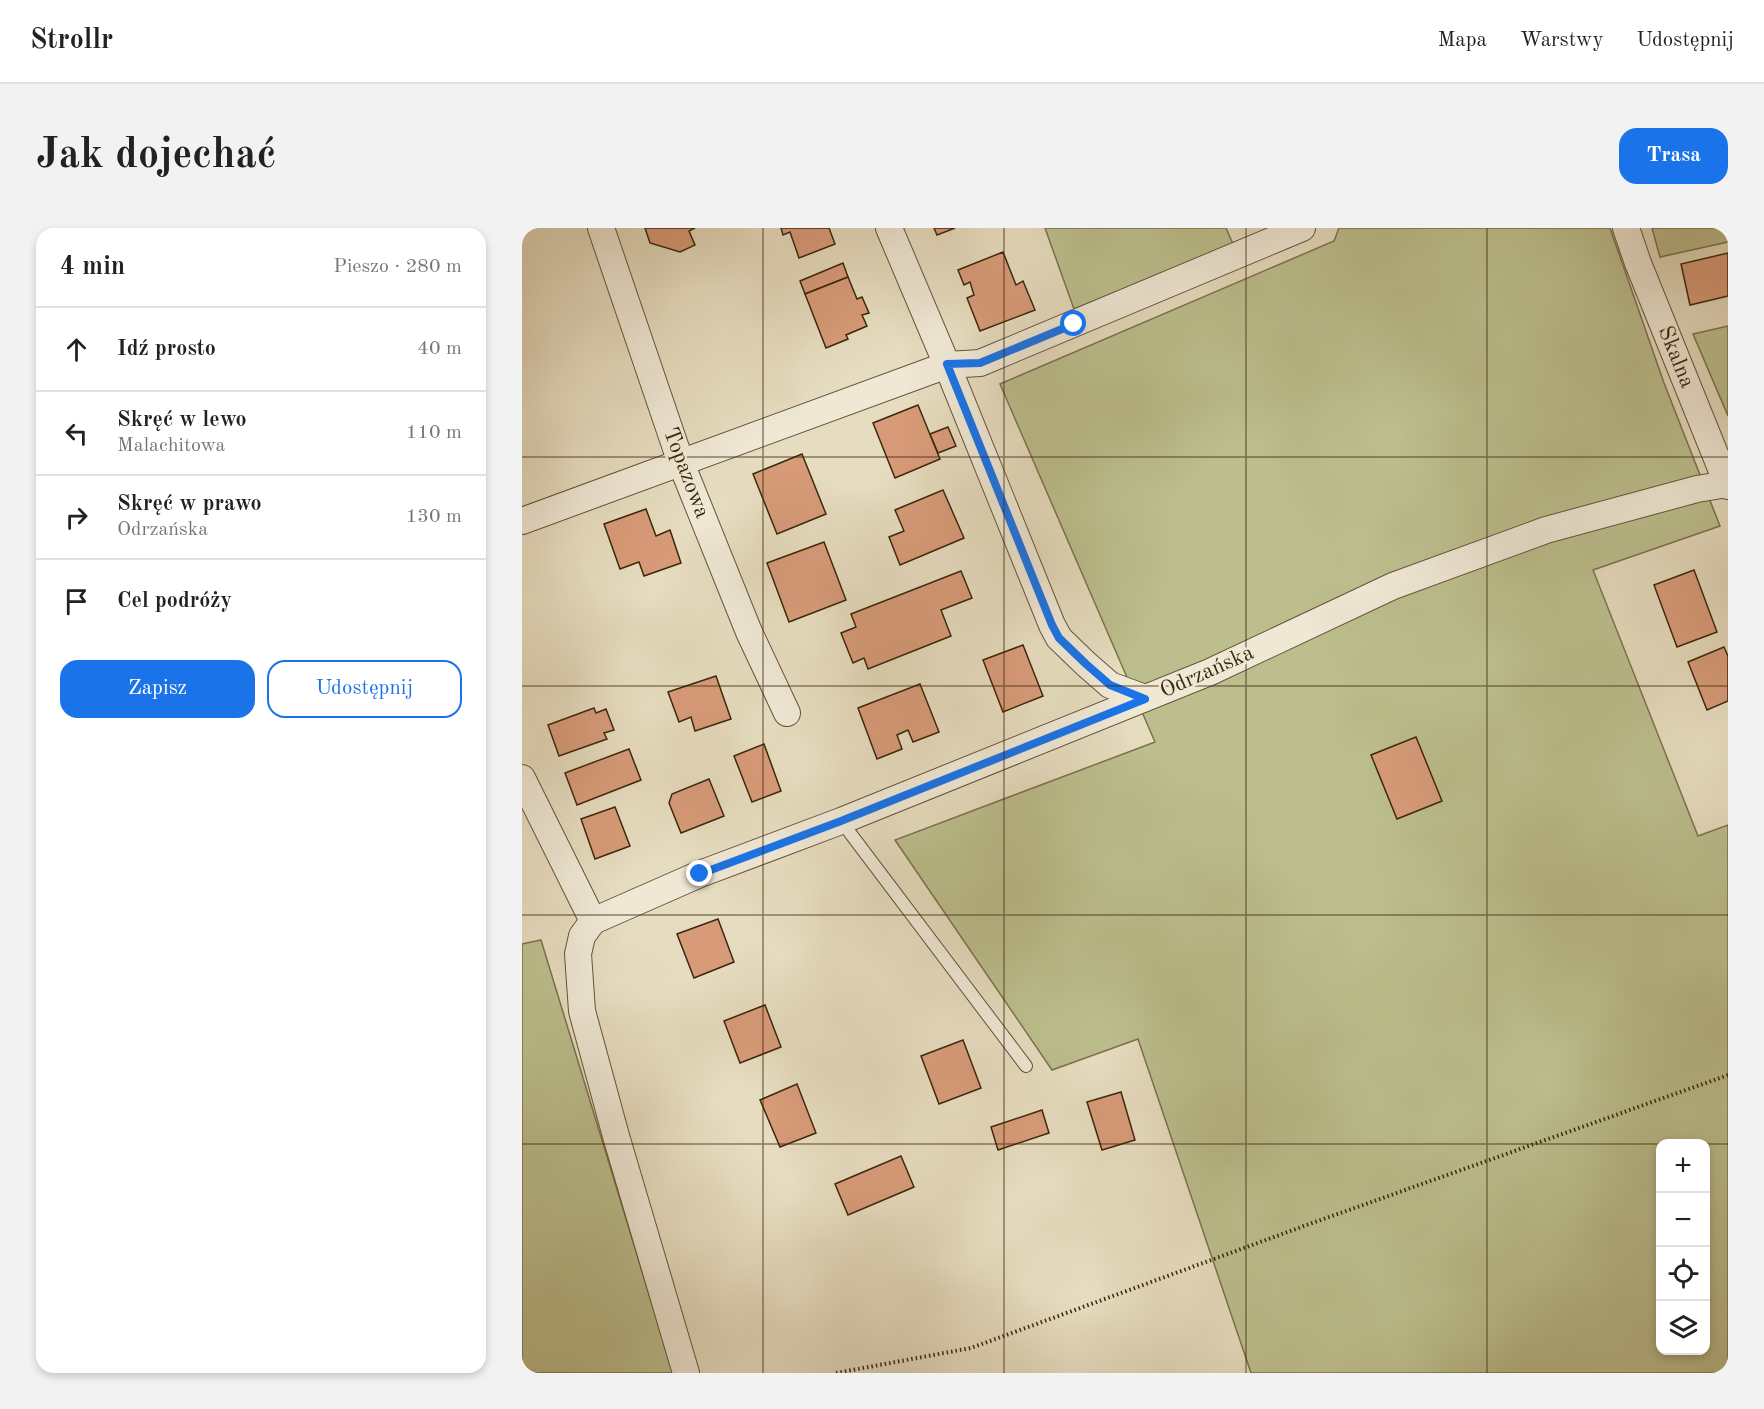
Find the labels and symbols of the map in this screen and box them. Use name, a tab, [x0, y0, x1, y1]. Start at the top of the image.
route start	[1060, 310, 1086, 336]
street label: Skalna	[1654, 323, 1698, 391]
street label: Topazowa	[659, 425, 713, 521]
street label: Odrzańska	[1157, 642, 1257, 702]
route end	[686, 860, 712, 886]

